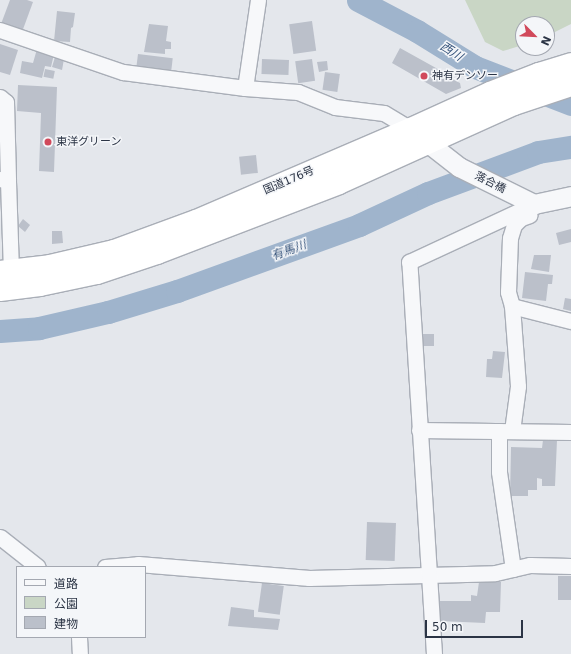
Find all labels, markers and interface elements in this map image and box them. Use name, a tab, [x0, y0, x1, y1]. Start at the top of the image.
north arrow	[515, 16, 555, 56]
text: N	[538, 34, 553, 48]
water label: 西川	[437, 40, 465, 64]
place label: 神有デンソー	[432, 69, 498, 83]
marker: 神有デンソー	[419, 71, 429, 81]
place label: 東洋グリーン	[56, 135, 122, 149]
marker: 東洋グリーン	[43, 137, 53, 147]
street label: 国道176号	[262, 164, 316, 198]
street label: 落合橋	[472, 170, 508, 196]
water label: 有馬川	[270, 238, 308, 264]
legend	[16, 566, 146, 638]
text: 道路	[54, 577, 78, 591]
text: 公園	[54, 597, 78, 611]
scale bar	[427, 612, 525, 638]
text: 建物	[54, 617, 78, 631]
text: 50 m	[432, 620, 463, 634]

